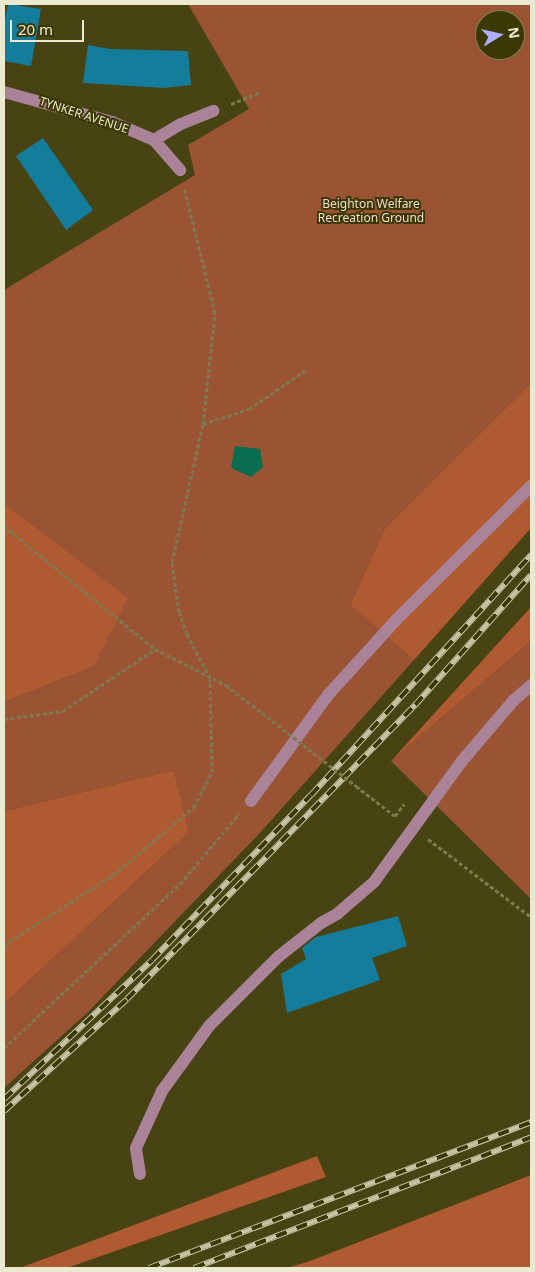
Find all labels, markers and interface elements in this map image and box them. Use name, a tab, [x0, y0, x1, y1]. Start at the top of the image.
scale bar	[12, 10, 86, 42]
north arrow	[475, 10, 525, 60]
text: 20 m	[18, 19, 53, 39]
text: N	[504, 26, 525, 40]
street label: TYNKER AVENUE	[38, 94, 130, 136]
park label: Beighton Welfare Recreation Ground	[318, 197, 424, 225]

